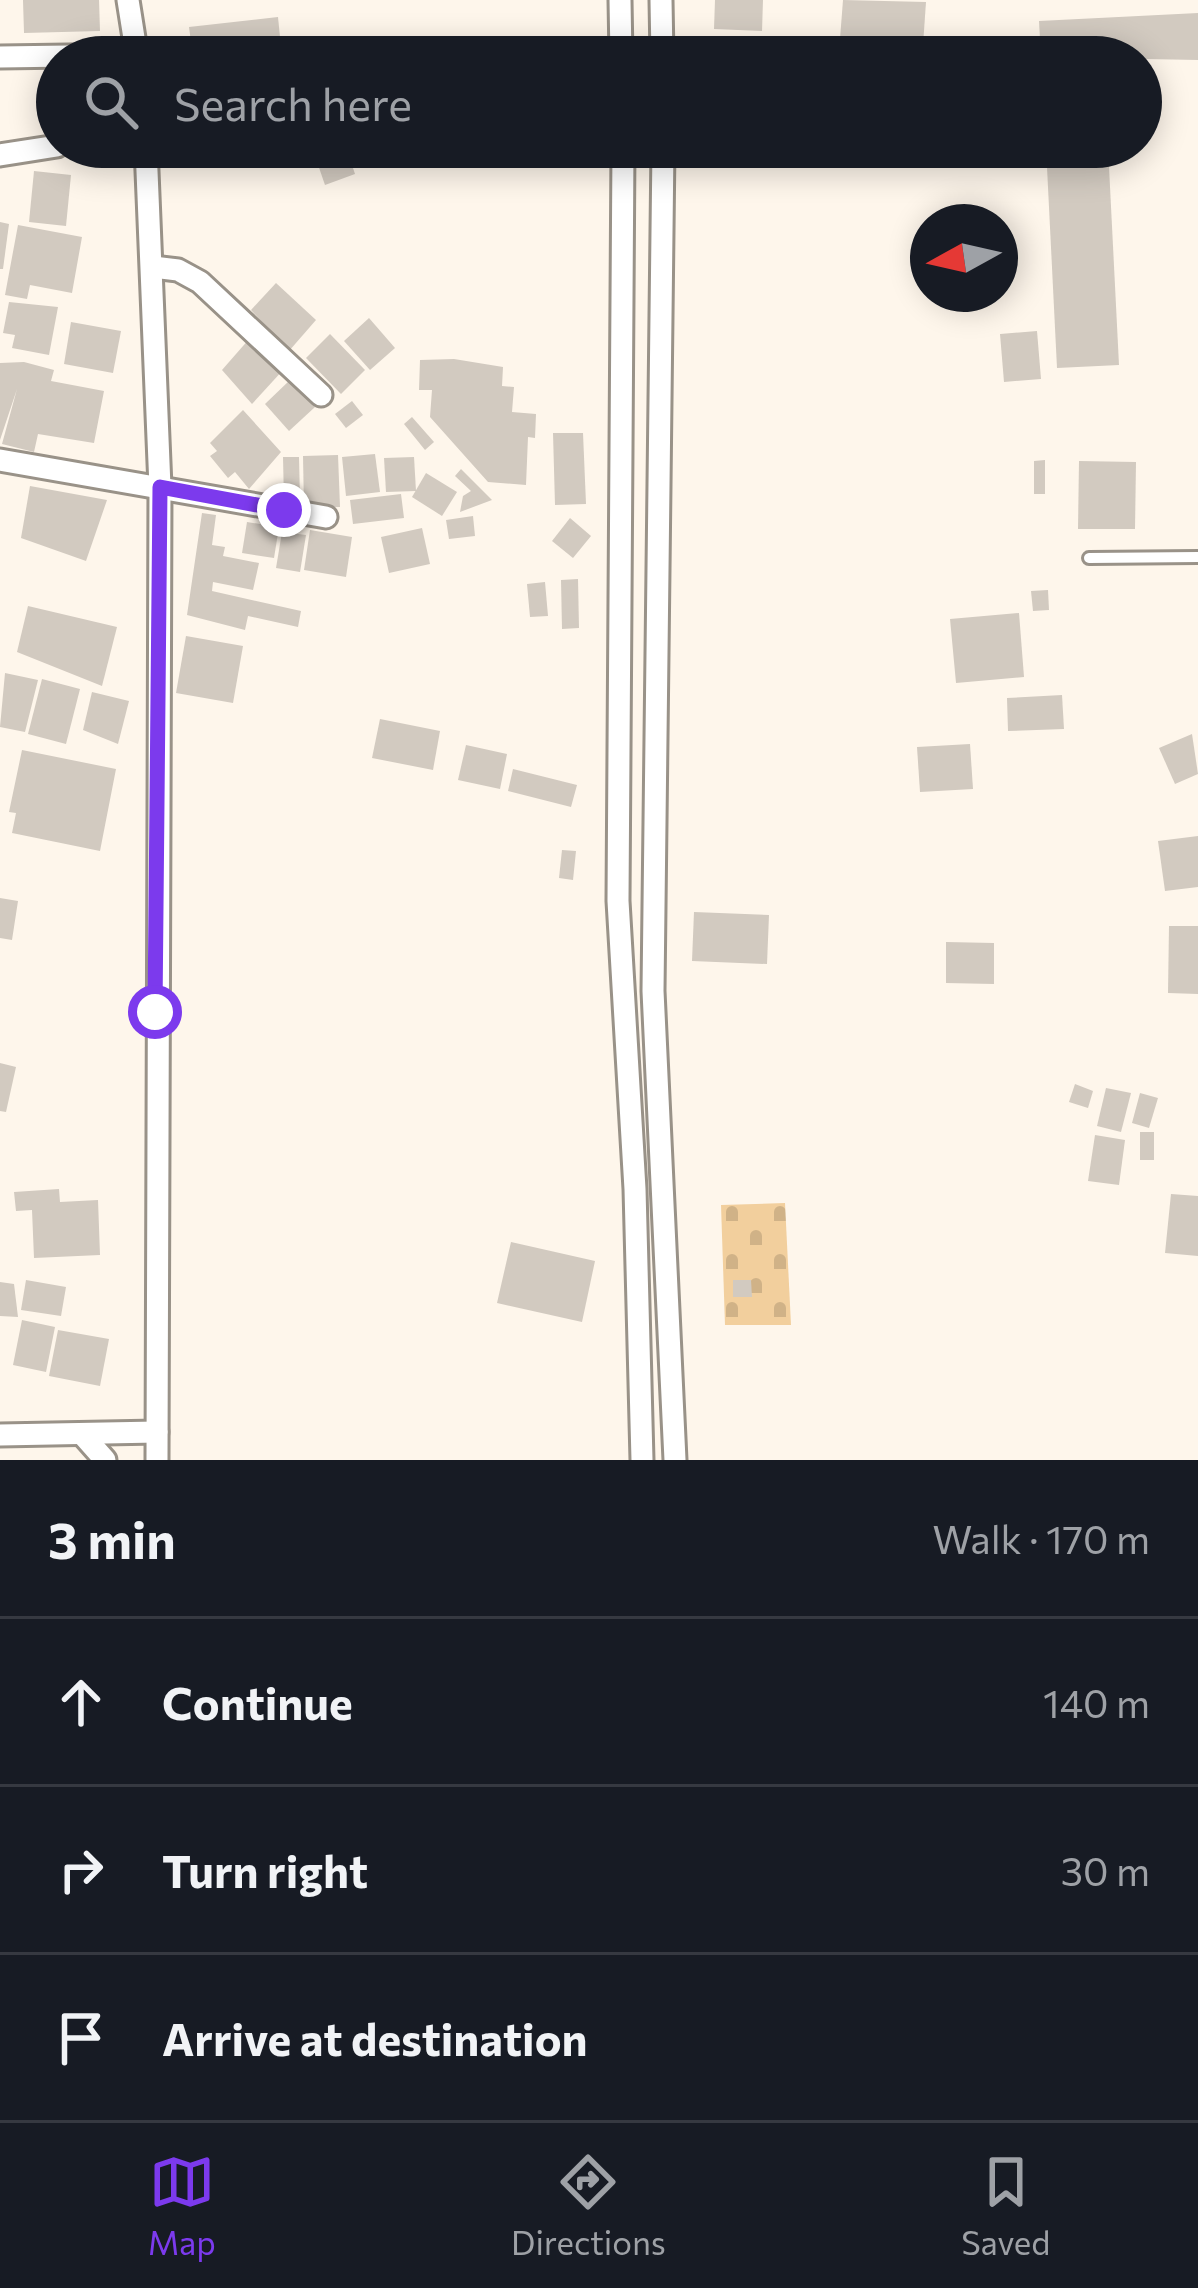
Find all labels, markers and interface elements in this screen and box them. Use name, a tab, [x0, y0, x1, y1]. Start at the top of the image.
search box	[36, 36, 1162, 168]
icon: search	[78, 69, 144, 135]
text: Search here	[174, 75, 412, 130]
north arrow	[910, 204, 1018, 312]
route end	[257, 483, 311, 537]
route start	[128, 985, 182, 1039]
text: 3 min	[48, 1507, 176, 1570]
text: Walk · 170 m	[933, 1514, 1150, 1562]
icon: ahead	[48, 1669, 114, 1735]
text: Continue	[162, 1674, 353, 1729]
text: 140 m	[1043, 1678, 1150, 1726]
icon: right	[48, 1837, 114, 1903]
text: Turn right	[162, 1842, 368, 1897]
text: 30 m	[1061, 1846, 1150, 1894]
icon: arrive	[48, 2005, 114, 2071]
text: Arrive at destination	[162, 2010, 588, 2065]
tab: Map	[148, 2149, 216, 2262]
tab: Directions	[511, 2149, 666, 2262]
tab: Saved	[961, 2149, 1050, 2262]

